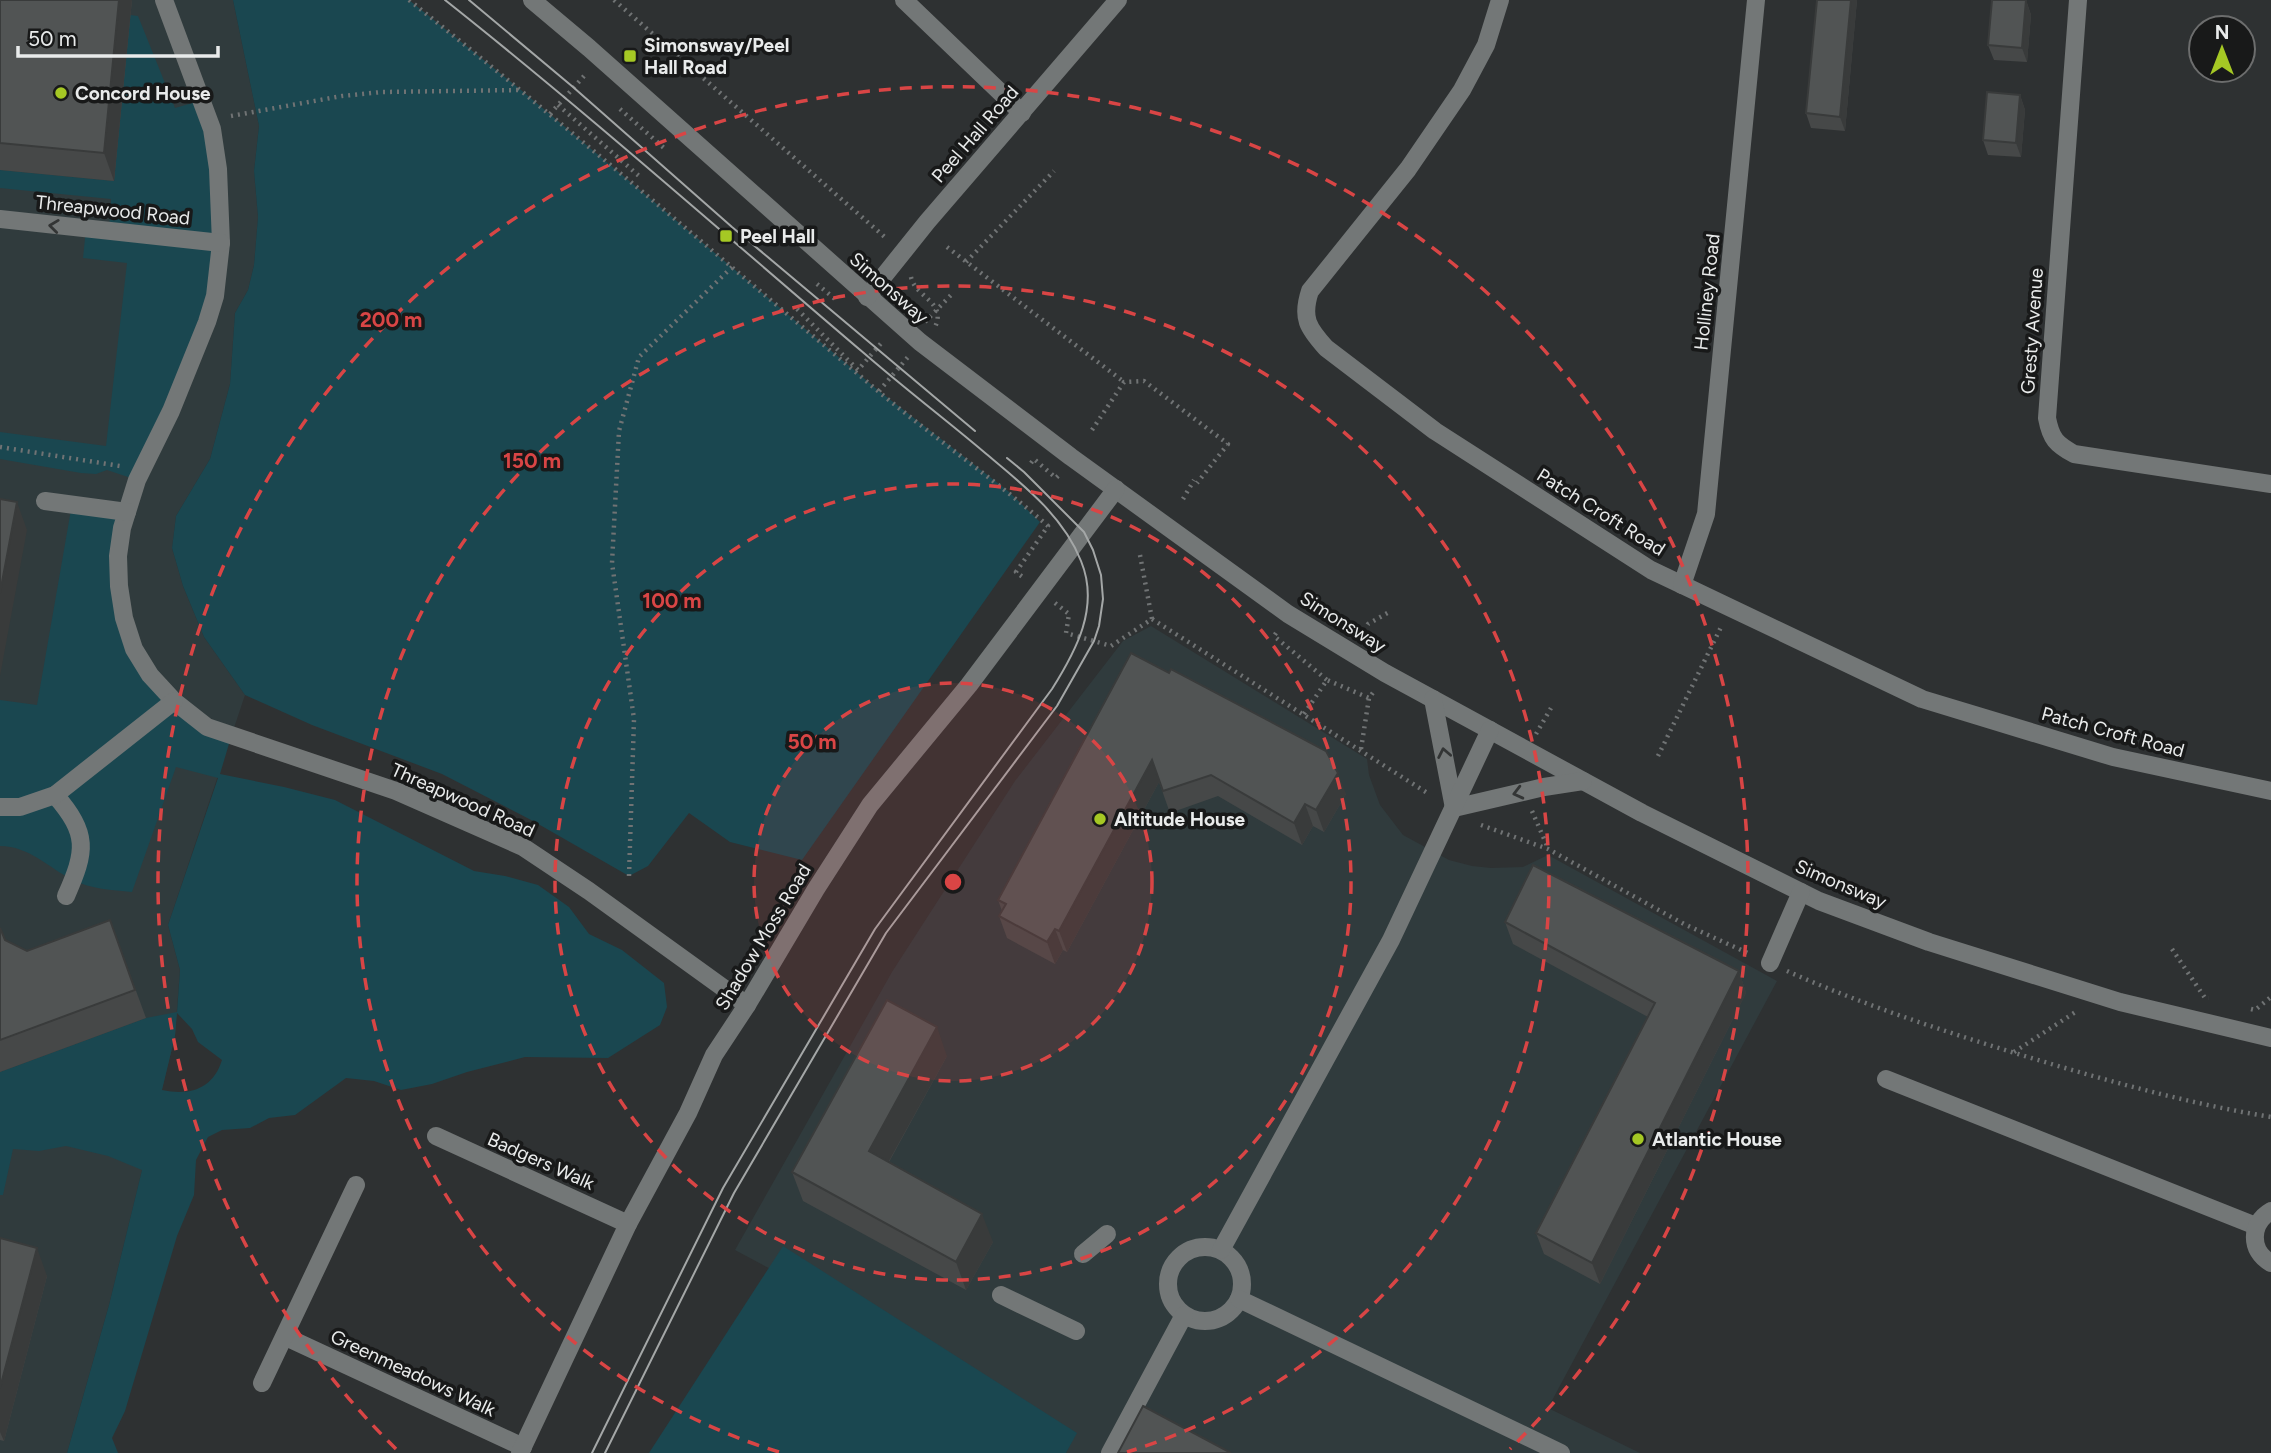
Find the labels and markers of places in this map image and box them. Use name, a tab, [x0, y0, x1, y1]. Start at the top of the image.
place label: Simonsway/Peel Hall Road	[644, 34, 789, 79]
marker: Simonsway/Peel Hall Road	[622, 48, 638, 64]
place label: Concord House	[75, 82, 211, 105]
marker: Concord House	[53, 85, 69, 101]
place label: Peel Hall	[740, 225, 815, 248]
marker: Peel Hall	[718, 228, 734, 244]
place label: Altitude House	[1114, 808, 1246, 831]
marker: Altitude House	[1092, 811, 1108, 827]
centre of rings	[941, 870, 965, 894]
place label: Atlantic House	[1652, 1128, 1782, 1151]
marker: Atlantic House	[1630, 1131, 1646, 1147]

